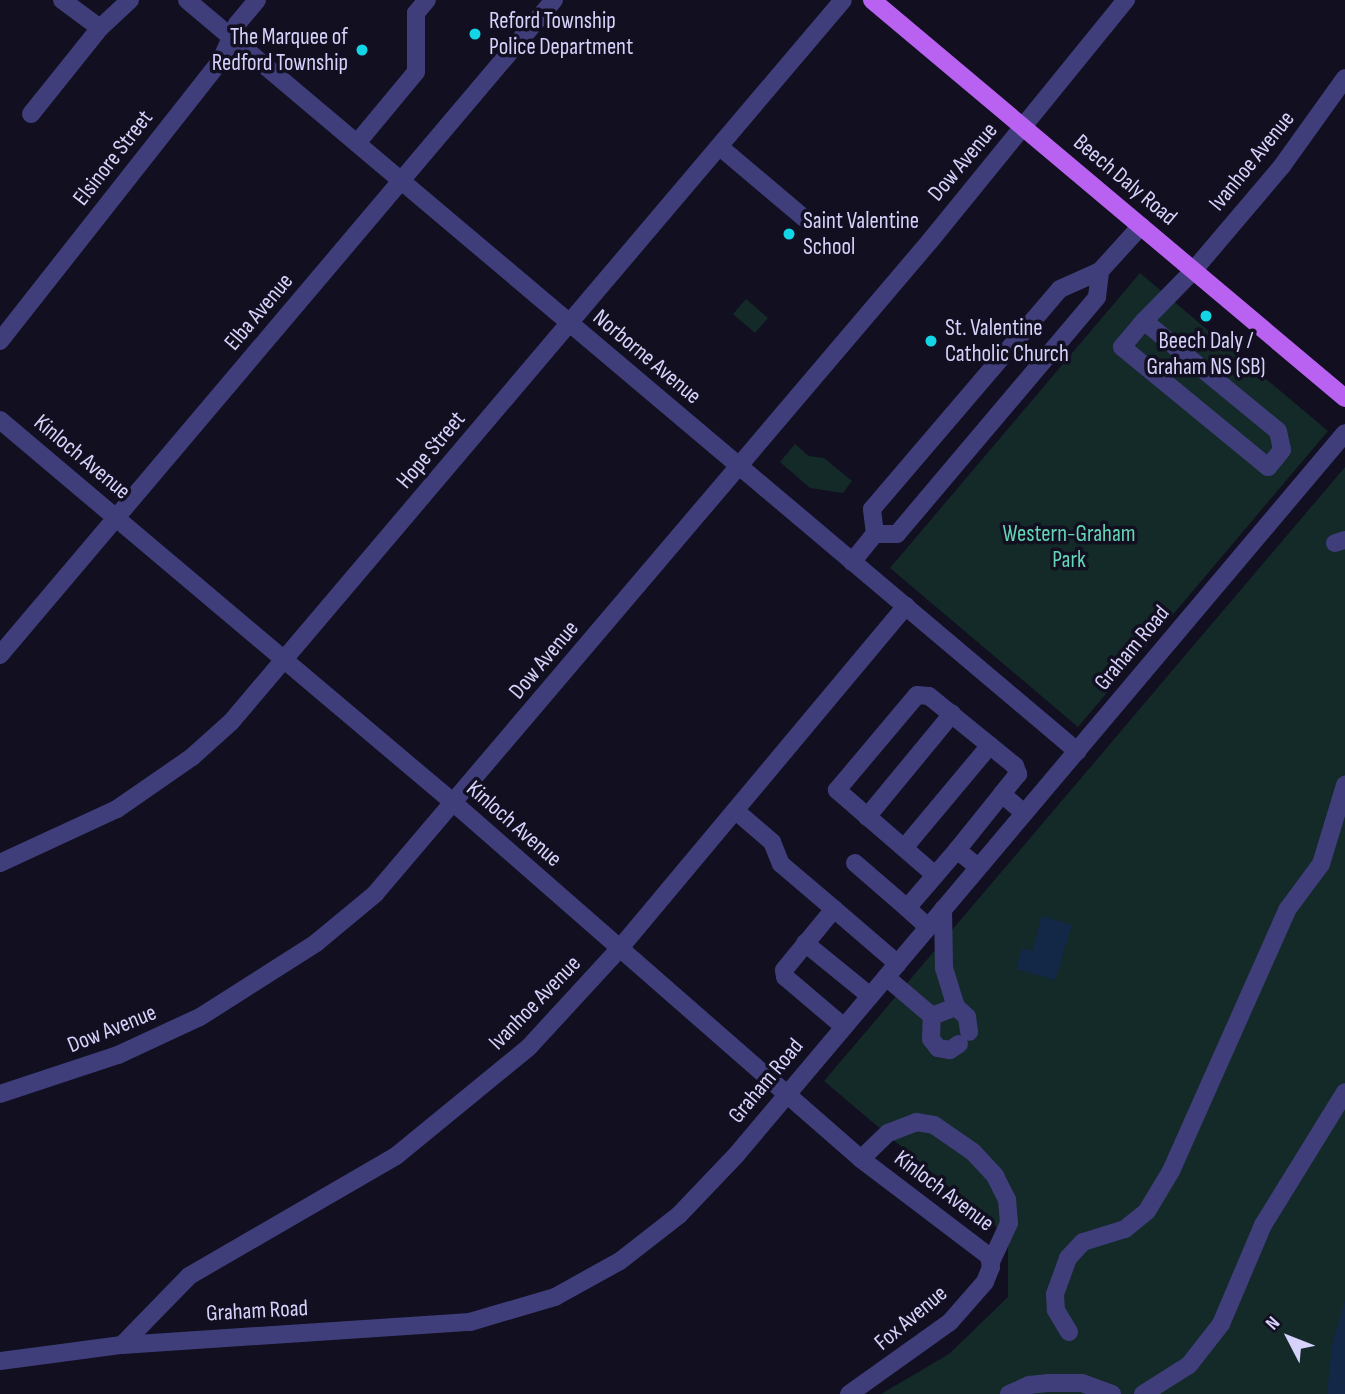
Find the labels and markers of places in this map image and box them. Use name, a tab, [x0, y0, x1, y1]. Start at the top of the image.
place label: Reford Township Police Department	[489, 7, 633, 61]
place label: The Marquee of Redford Township	[212, 23, 348, 77]
marker: Reford Township Police Department	[467, 26, 483, 42]
marker: The Marquee of Redford Township	[354, 42, 370, 58]
place label: Saint Valentine School	[803, 207, 919, 261]
marker: Saint Valentine School	[781, 226, 797, 242]
marker: Beech Daly / Graham NS (SB)	[1198, 308, 1214, 324]
place label: St. Valentine Catholic Church	[945, 314, 1069, 368]
place label: Beech Daly / Graham NS (SB)	[1146, 327, 1266, 381]
marker: St. Valentine Catholic Church	[923, 333, 939, 349]

